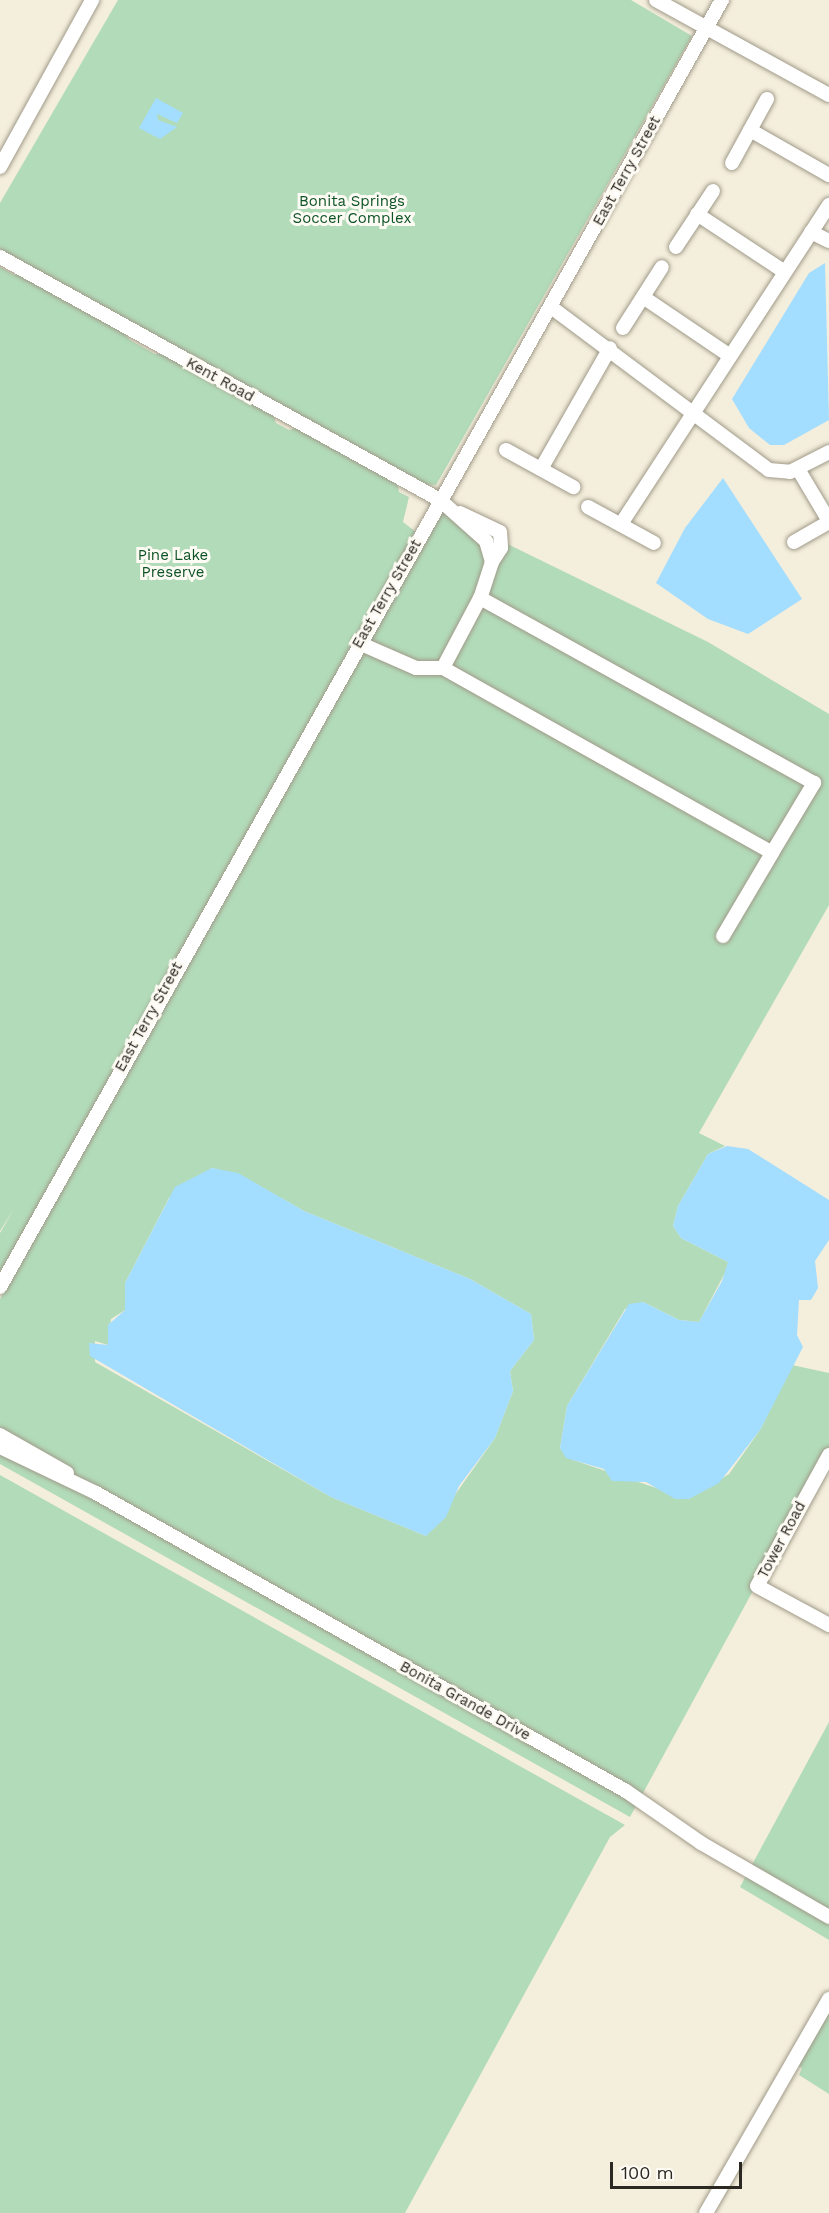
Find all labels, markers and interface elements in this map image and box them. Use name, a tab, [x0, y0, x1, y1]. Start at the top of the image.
street label: East Terry Street	[589, 113, 665, 229]
park label: Bonita Springs Soccer Complex	[292, 192, 412, 227]
street label: Kent Road	[183, 354, 257, 406]
street label: East Terry Street	[348, 536, 426, 652]
park label: Pine Lake Preserve	[138, 546, 208, 581]
street label: East Terry Street	[111, 959, 187, 1075]
street label: Tower Road	[754, 1498, 810, 1582]
street label: Bonita Grande Drive	[396, 1657, 534, 1745]
scale bar	[613, 2150, 745, 2188]
text: 100 m	[621, 2162, 674, 2183]

